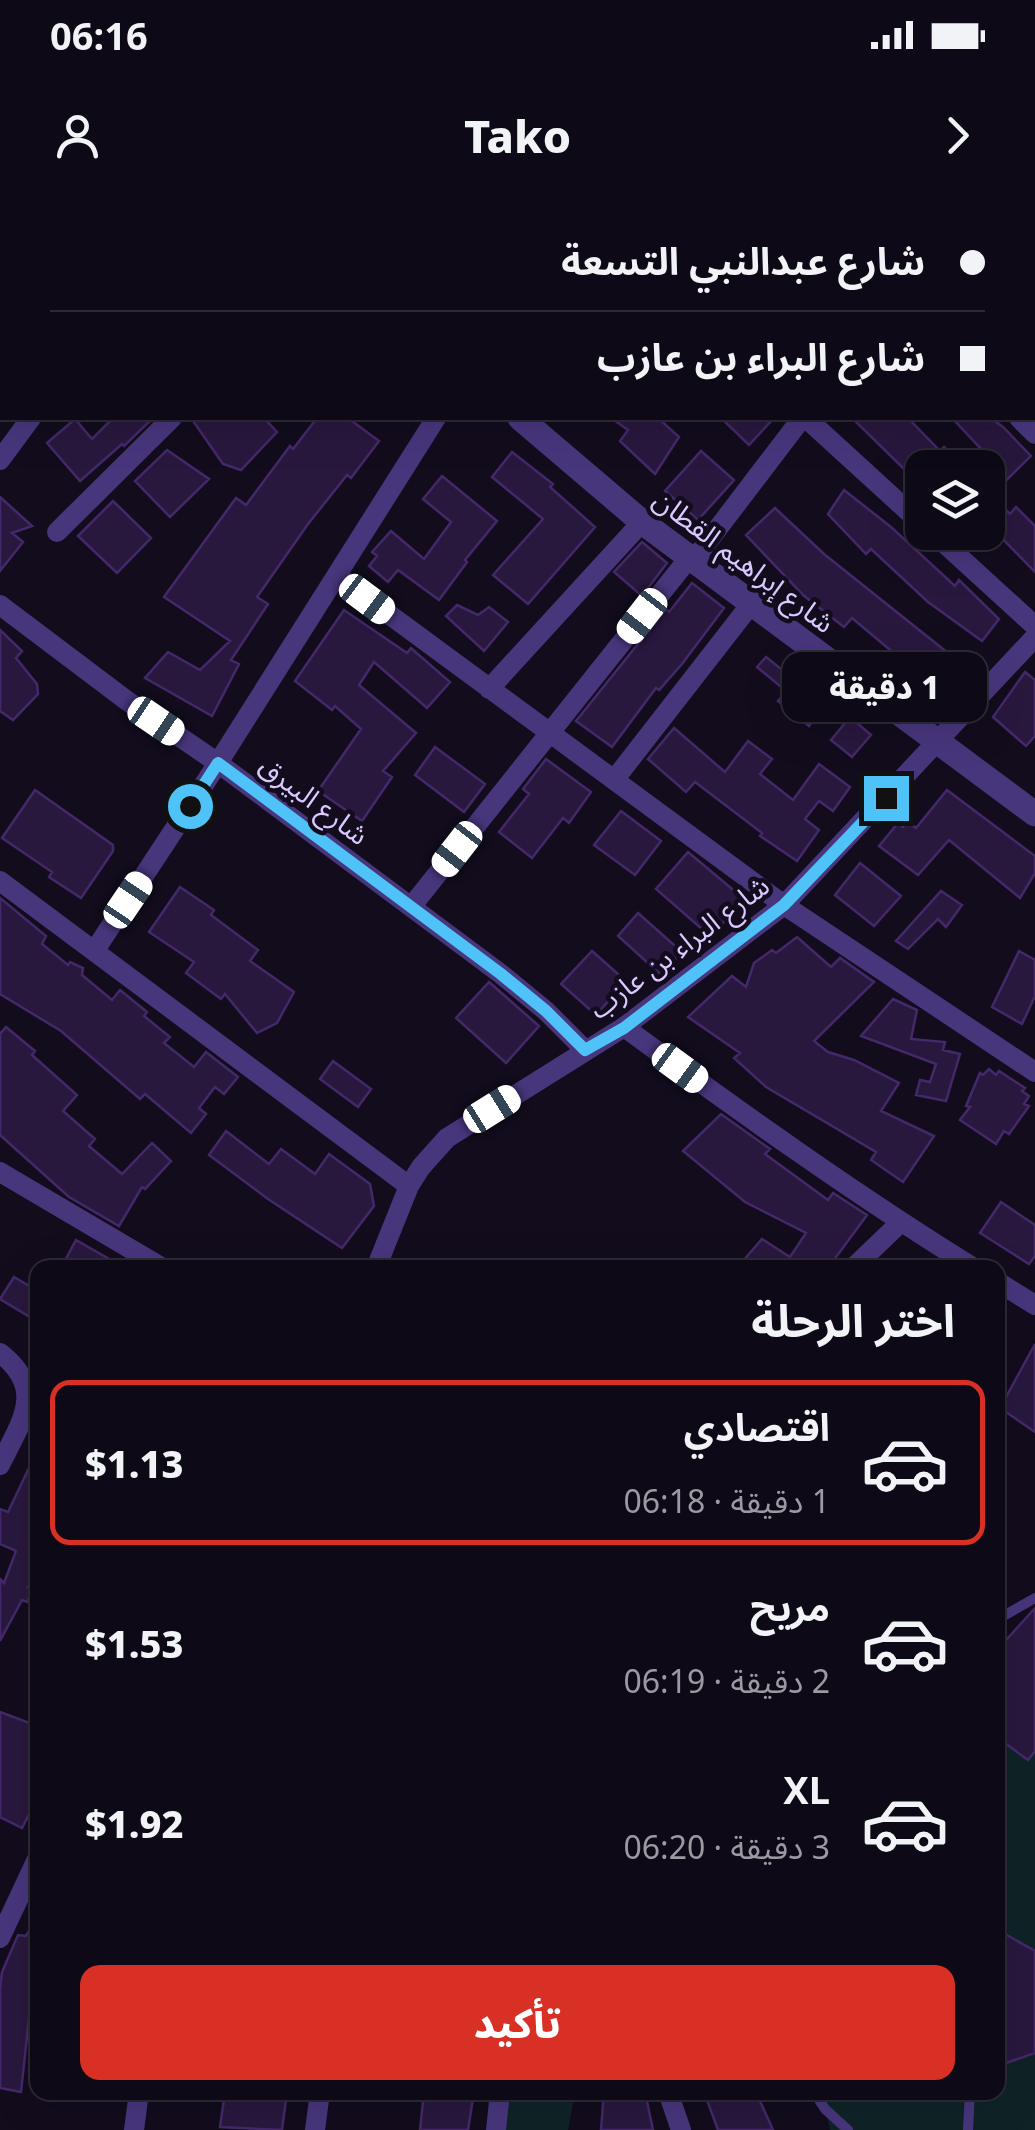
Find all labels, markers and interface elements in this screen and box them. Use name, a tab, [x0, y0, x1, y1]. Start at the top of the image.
text: 06:16	[50, 9, 148, 61]
text: Tako	[464, 105, 571, 166]
icon: person	[50, 108, 105, 163]
icon: forward	[930, 108, 985, 163]
text: شارع عبدالنبي التسعة	[561, 234, 925, 286]
text: شارع البراء بن عازب	[597, 330, 925, 382]
map controls	[905, 450, 1005, 550]
button: layers	[905, 450, 1005, 550]
street label: شارع إبراهيم القطان	[644, 480, 843, 644]
car	[334, 569, 400, 629]
car	[612, 583, 672, 649]
callout: 1 دقيقة	[784, 653, 988, 723]
text: 1 دقيقة	[829, 665, 940, 708]
car	[123, 692, 189, 750]
street label: شارع البيرق	[250, 746, 377, 855]
route end	[864, 776, 909, 821]
route start	[168, 784, 213, 829]
car	[427, 816, 487, 882]
street label: شارع البراء بن عازب	[580, 866, 778, 1029]
car	[99, 867, 157, 933]
car	[647, 1038, 713, 1098]
car	[459, 1080, 525, 1138]
text: اختر الرحلة	[751, 1289, 955, 1350]
text: اقتصادي	[684, 1400, 830, 1452]
icon: car	[860, 1418, 950, 1508]
text: $1.13	[85, 1437, 184, 1489]
text: 1 دقيقة · 06:18	[623, 1479, 830, 1522]
text: مريح	[750, 1580, 830, 1632]
icon: car	[860, 1598, 950, 1688]
text: $1.53	[85, 1617, 184, 1669]
text: 2 دقيقة · 06:19	[623, 1659, 830, 1702]
text: XL	[783, 1763, 830, 1815]
icon: car	[860, 1778, 950, 1868]
text: $1.92	[85, 1797, 184, 1849]
text: 3 دقيقة · 06:20	[623, 1825, 830, 1868]
button: تأكيد	[80, 1965, 955, 2080]

